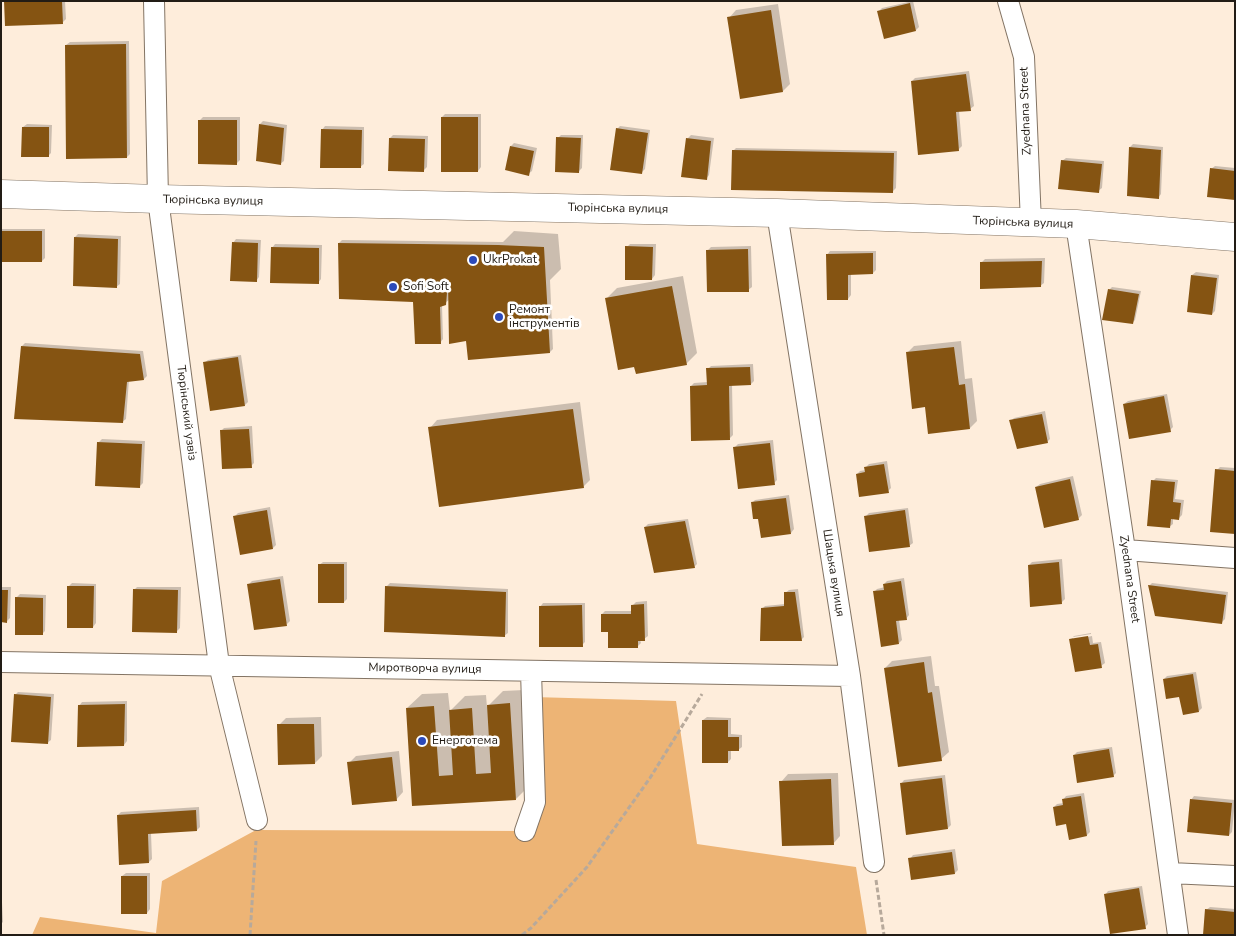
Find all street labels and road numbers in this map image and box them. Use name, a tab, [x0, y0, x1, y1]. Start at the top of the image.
street label: Zyednana Street	[1017, 67, 1035, 155]
street label: Тюрінська вулиця	[163, 193, 263, 209]
street label: Тюрінська вулиця	[568, 201, 668, 217]
street label: Тюрінська вулиця	[972, 214, 1074, 232]
street label: Тюрінський узвіз	[173, 365, 199, 461]
street label: Шацька вулиця	[819, 528, 847, 618]
street label: Zyednana Street	[1116, 534, 1142, 624]
street label: Миротворча вулиця	[368, 661, 482, 677]

